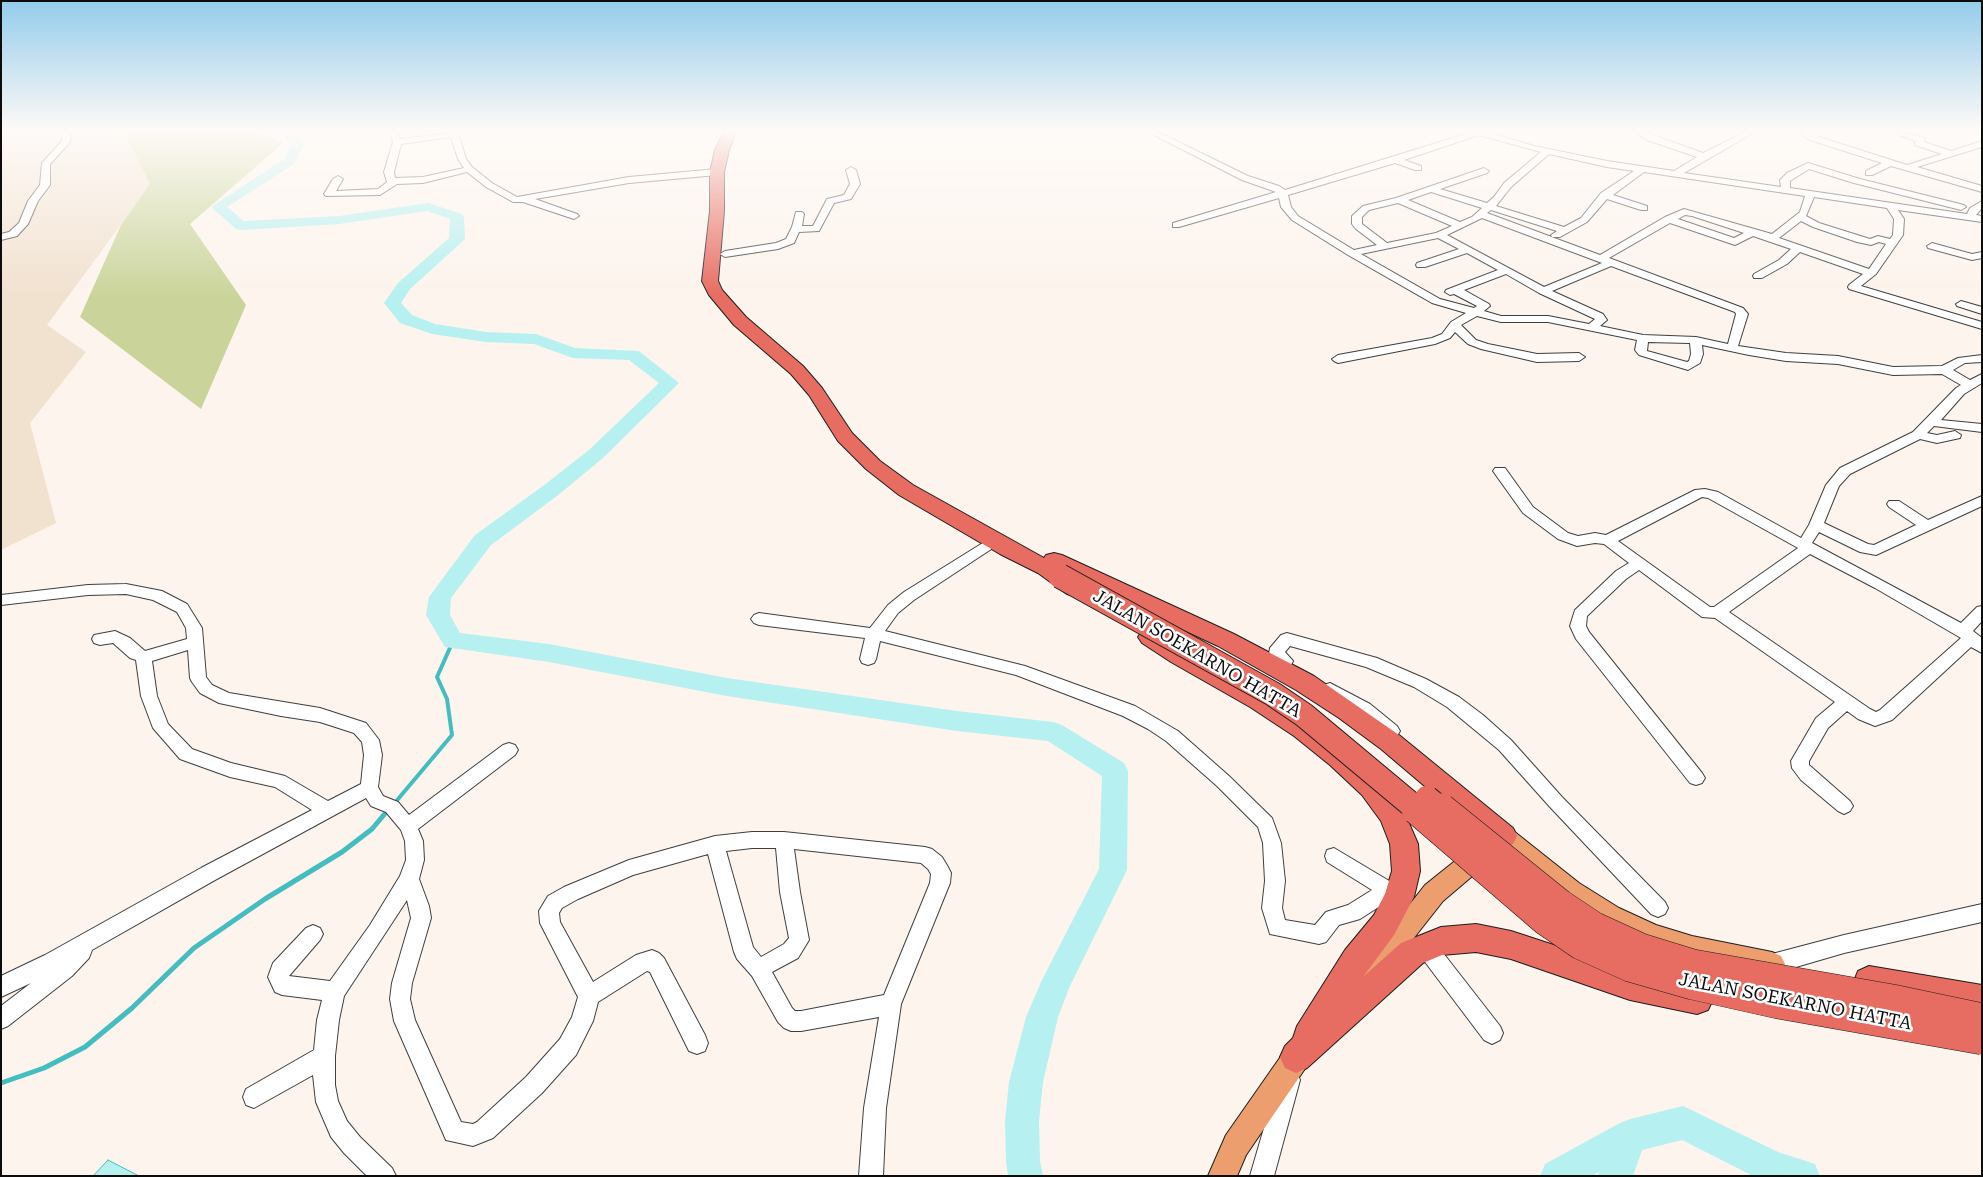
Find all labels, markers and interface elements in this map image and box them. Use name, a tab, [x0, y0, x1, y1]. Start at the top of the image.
street label: JALAN SOEKARNO HATTA	[1089, 585, 1305, 723]
street label: JALAN SOEKARNO HATTA	[1677, 969, 1913, 1035]

